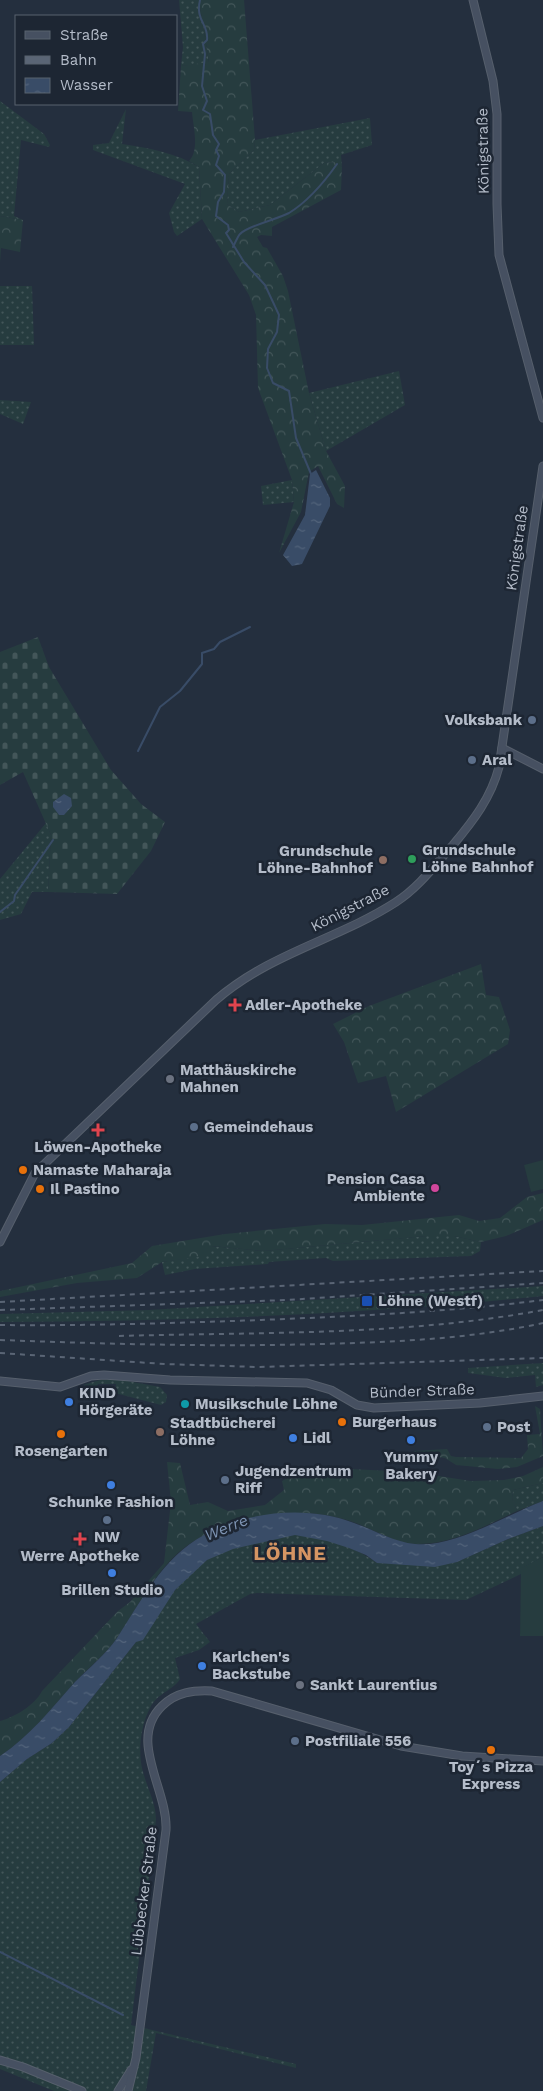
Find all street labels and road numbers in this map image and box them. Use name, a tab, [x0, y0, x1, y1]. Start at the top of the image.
street label: Königstraße	[473, 108, 493, 194]
street label: Königstraße	[502, 504, 532, 592]
street label: Königstraße	[308, 880, 392, 936]
street label: Bünder Straße	[369, 1380, 475, 1402]
street label: Lübbecker Straße	[127, 1825, 161, 1957]

